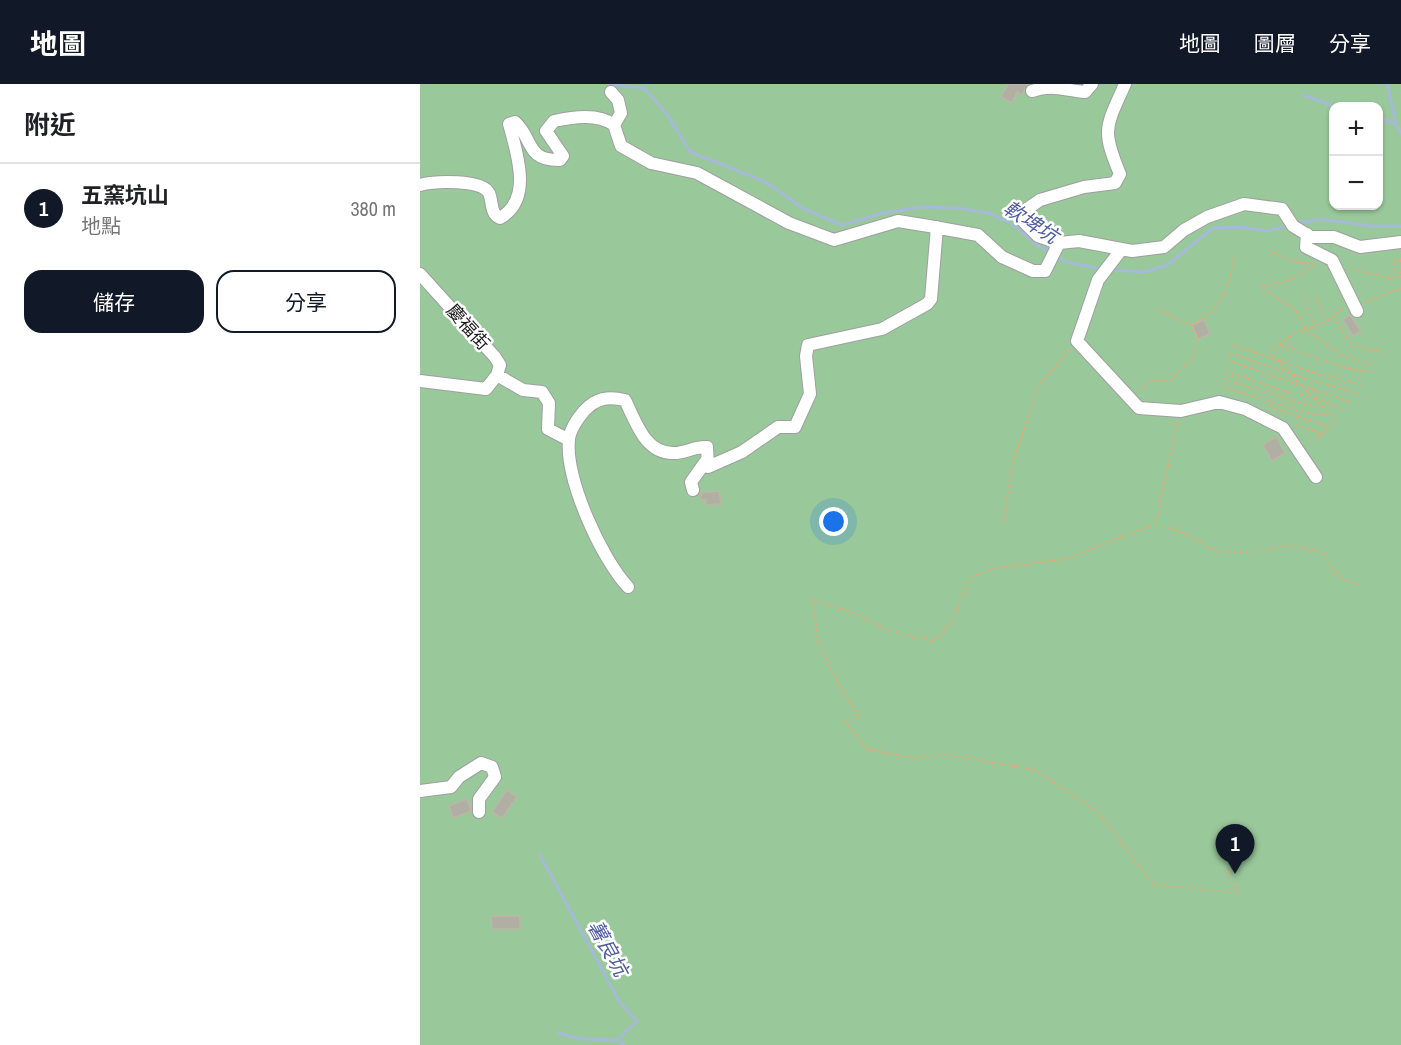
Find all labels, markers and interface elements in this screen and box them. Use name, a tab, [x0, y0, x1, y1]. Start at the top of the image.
text: 地圖	[30, 25, 86, 63]
text: 地圖	[1179, 29, 1221, 58]
text: 圖層	[1254, 29, 1296, 58]
text: 分享	[1329, 29, 1371, 58]
map controls	[1329, 102, 1383, 210]
button: +	[1329, 102, 1383, 156]
text: 附近	[24, 107, 76, 142]
button: −	[1329, 156, 1383, 210]
text: 五窯坑山	[81, 180, 169, 210]
water label: 軟埤坑	[999, 194, 1066, 251]
text: 1	[39, 195, 48, 222]
text: 380 m	[350, 195, 396, 222]
text: 地點	[81, 212, 121, 239]
button: 儲存	[24, 270, 204, 333]
button: 分享	[216, 270, 396, 333]
street label: 慶福街	[441, 298, 496, 355]
your location	[819, 507, 848, 536]
pin: 1	[1216, 824, 1254, 874]
water label: 薯良坑	[582, 915, 636, 983]

